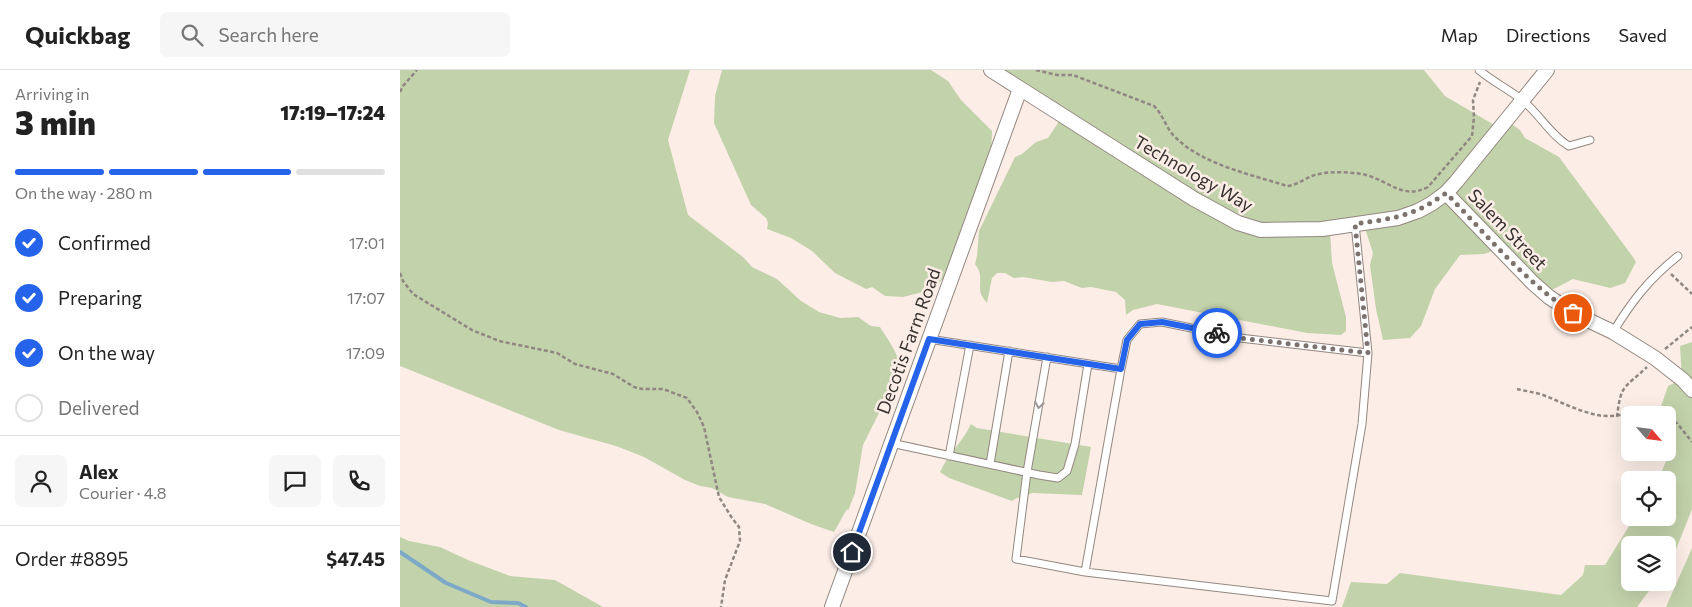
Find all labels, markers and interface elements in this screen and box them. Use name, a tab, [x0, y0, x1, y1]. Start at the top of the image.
search box	[160, 12, 510, 57]
text: Quickbag	[25, 20, 130, 49]
icon: search	[178, 21, 206, 49]
text: Search here	[218, 23, 319, 46]
text: Map	[1441, 24, 1478, 46]
text: Directions	[1506, 24, 1590, 46]
text: Saved	[1618, 24, 1667, 46]
text: Arriving in	[15, 84, 89, 103]
text: 17:19–17:24	[280, 101, 385, 124]
text: 3 min	[15, 102, 96, 142]
street label: Technology Way	[1131, 130, 1257, 216]
text: On the way · 280 m	[15, 183, 153, 202]
street label: Salem Street	[1464, 184, 1552, 274]
icon: check	[15, 229, 43, 257]
text: Confirmed	[58, 231, 151, 254]
text: 17:01	[349, 233, 385, 252]
street label: Decotis Farm Road	[871, 265, 945, 417]
icon: check	[15, 284, 43, 312]
text: Preparing	[58, 286, 142, 309]
text: 17:07	[347, 288, 385, 307]
pin	[1552, 292, 1594, 334]
icon: bag	[1559, 299, 1587, 327]
courier	[1192, 308, 1242, 358]
icon: bike	[1203, 319, 1231, 347]
icon: check	[15, 339, 43, 367]
text: On the way	[58, 341, 155, 364]
text: 17:09	[346, 343, 385, 362]
text: Delivered	[58, 396, 139, 419]
one-way arrow	[1034, 401, 1044, 410]
north arrow	[1621, 406, 1676, 461]
map controls	[1621, 406, 1676, 591]
button: person	[15, 455, 67, 507]
button: chat	[269, 455, 321, 507]
button: phone	[333, 455, 385, 507]
text: Alex	[79, 460, 119, 483]
button: locate	[1621, 471, 1676, 526]
text: Courier · 4.8	[79, 483, 166, 502]
pin	[831, 531, 873, 573]
button: layers	[1621, 536, 1676, 591]
icon: home	[838, 538, 866, 566]
text: Order #8895	[15, 547, 129, 570]
text: $47.45	[326, 547, 385, 570]

